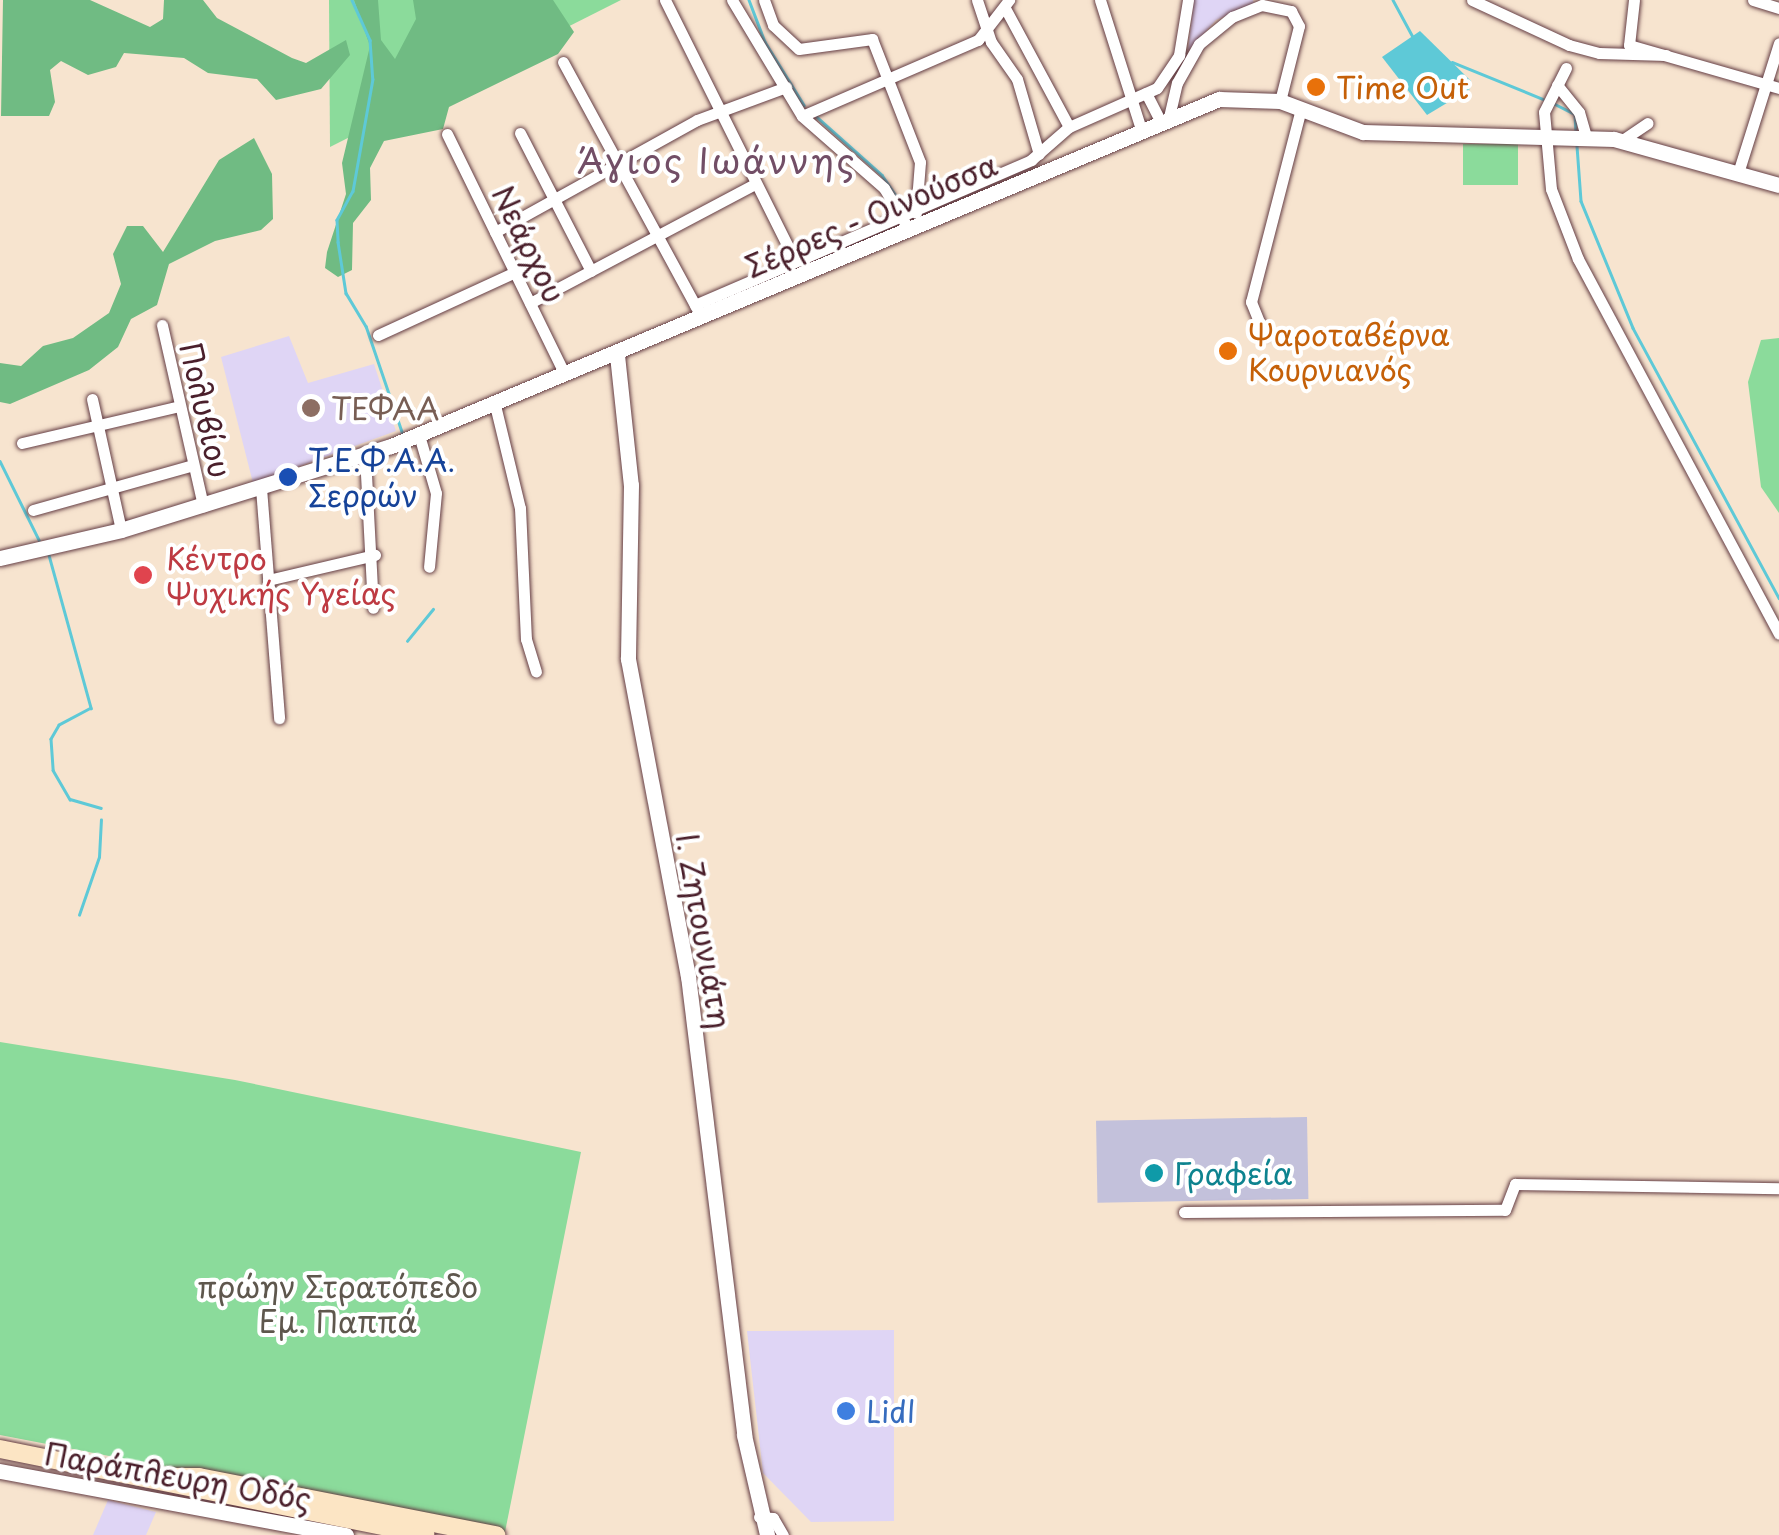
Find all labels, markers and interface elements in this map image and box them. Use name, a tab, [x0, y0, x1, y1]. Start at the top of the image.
place label: Time Out	[1336, 69, 1470, 105]
marker: Time Out	[1305, 76, 1327, 98]
district label: Άγιος Ιωάννης	[577, 139, 857, 181]
street label: Σέρρες - Οινούσσα	[738, 145, 1004, 285]
street label: Νεάρχου	[485, 179, 573, 309]
place label: Ψαροταβέρνα Κουρνιανός	[1248, 316, 1450, 386]
street label: Πολυβίου	[173, 339, 239, 481]
marker: Ψαροταβέρνα Κουρνιανός	[1217, 340, 1239, 362]
place label: ΤΕΦΑΑ	[331, 390, 440, 426]
marker: ΤΕΦΑΑ	[300, 397, 322, 419]
place label: Τ.Ε.Φ.Α.Α. Σερρών	[308, 442, 455, 512]
marker: Τ.Ε.Φ.Α.Α. Σερρών	[277, 466, 299, 488]
place label: Κέντρο Ψυχικής Υγείας	[166, 540, 395, 610]
marker: Κέντρο Ψυχικής Υγείας	[130, 562, 156, 588]
street label: Ι. Ζητουνιάτη	[669, 831, 739, 1031]
place label: Γραφεία	[1174, 1155, 1293, 1191]
marker: Γραφεία	[1143, 1162, 1165, 1184]
park label: πρώην Στρατόπεδο Εμ. Παππά	[197, 1268, 479, 1338]
place label: Lidl	[866, 1393, 915, 1429]
marker: Lidl	[835, 1400, 857, 1422]
street label: Παράπλευρη Οδός	[42, 1435, 314, 1517]

